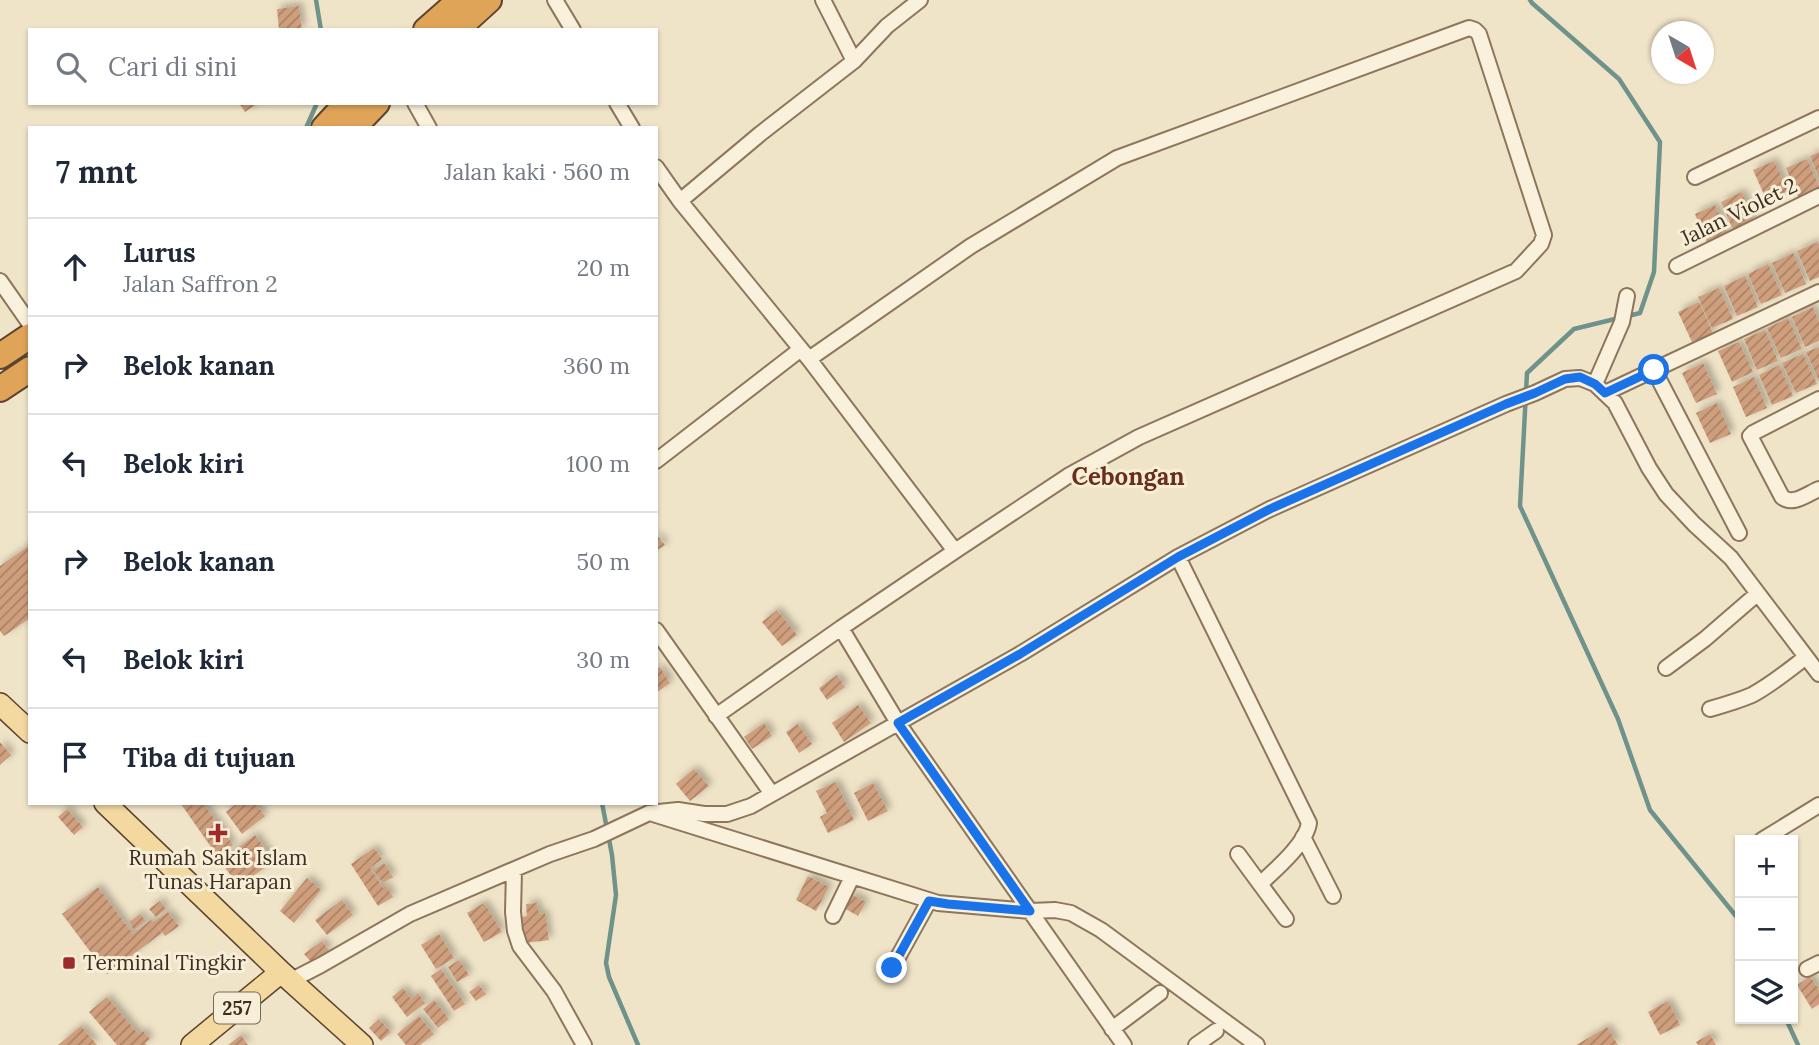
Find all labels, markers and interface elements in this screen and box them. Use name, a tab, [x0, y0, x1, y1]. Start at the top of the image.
north arrow	[1651, 21, 1714, 84]
search box	[28, 28, 658, 105]
icon: search	[52, 48, 90, 86]
text: Cari di sini	[108, 50, 237, 83]
text: 7 mnt	[56, 153, 137, 191]
text: Jalan kaki · 560 m	[444, 157, 630, 186]
street label: Jalan Violet 2	[1675, 172, 1802, 252]
text: Lurus	[123, 236, 196, 269]
icon: ahead	[56, 248, 94, 286]
text: 20 m	[577, 253, 630, 282]
text: Jalan Saffron 2	[123, 269, 278, 298]
icon: right	[56, 346, 94, 384]
text: Belok kanan	[123, 349, 275, 382]
text: 360 m	[563, 351, 630, 380]
route start	[1638, 354, 1669, 385]
icon: left	[56, 444, 94, 482]
text: Belok kiri	[123, 447, 244, 480]
text: 100 m	[566, 449, 630, 478]
district label: Cebongan	[1071, 461, 1185, 492]
icon: right	[56, 542, 94, 580]
text: Belok kanan	[123, 545, 275, 578]
text: 50 m	[577, 547, 630, 576]
icon: left	[56, 640, 94, 678]
text: Belok kiri	[123, 643, 244, 676]
text: 30 m	[576, 645, 630, 674]
icon: arrive	[56, 738, 94, 776]
text: Tiba di tujuan	[123, 741, 295, 774]
marker: Rumah Sakit Islam Tunas Harapan	[208, 823, 228, 843]
map controls	[1735, 835, 1798, 1024]
button: +	[1735, 835, 1798, 898]
place label: Rumah Sakit Islam Tunas Harapan	[128, 844, 308, 895]
button: −	[1735, 898, 1798, 961]
place label: Terminal Tingkir	[83, 949, 246, 976]
route end	[876, 952, 907, 983]
marker: Terminal Tingkir	[61, 955, 77, 971]
button: layers	[1735, 961, 1798, 1024]
road number: 257	[214, 992, 260, 1024]

